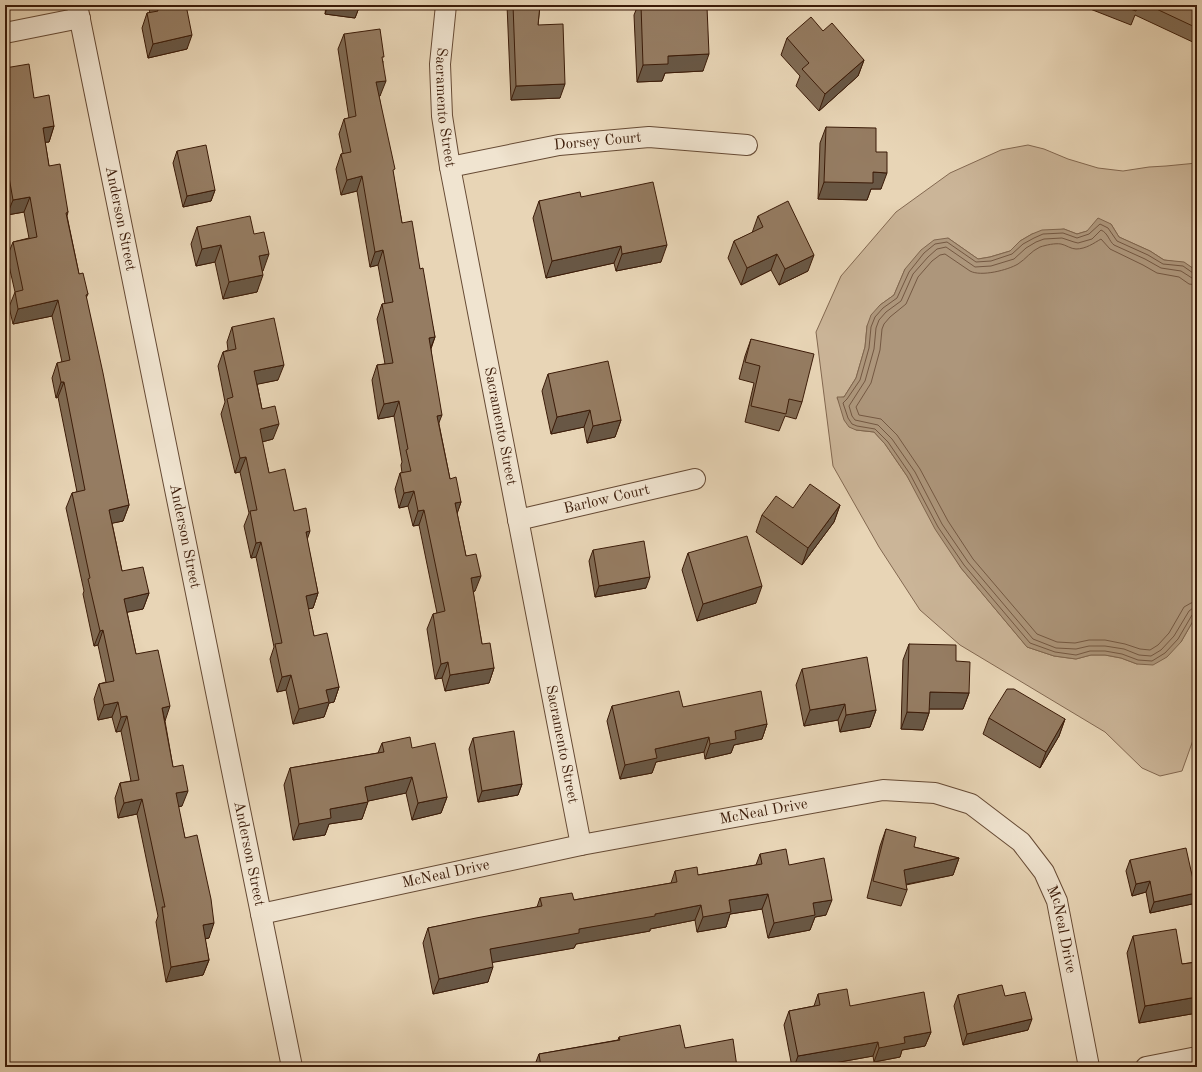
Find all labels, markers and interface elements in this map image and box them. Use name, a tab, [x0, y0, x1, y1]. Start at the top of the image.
street label: Sacramento Street	[432, 47, 457, 168]
street label: Dorsey Court	[553, 130, 642, 153]
street label: Anderson Street	[102, 165, 138, 272]
street label: Sacramento Street	[481, 366, 519, 487]
street label: Barlow Court	[562, 482, 651, 517]
street label: Anderson Street	[167, 483, 202, 590]
street label: Sacramento Street	[543, 684, 580, 805]
street label: McNeal Drive	[718, 796, 809, 827]
street label: Anderson Street	[231, 800, 267, 907]
street label: McNeal Drive	[401, 857, 491, 891]
street label: McNeal Drive	[1044, 883, 1078, 974]

